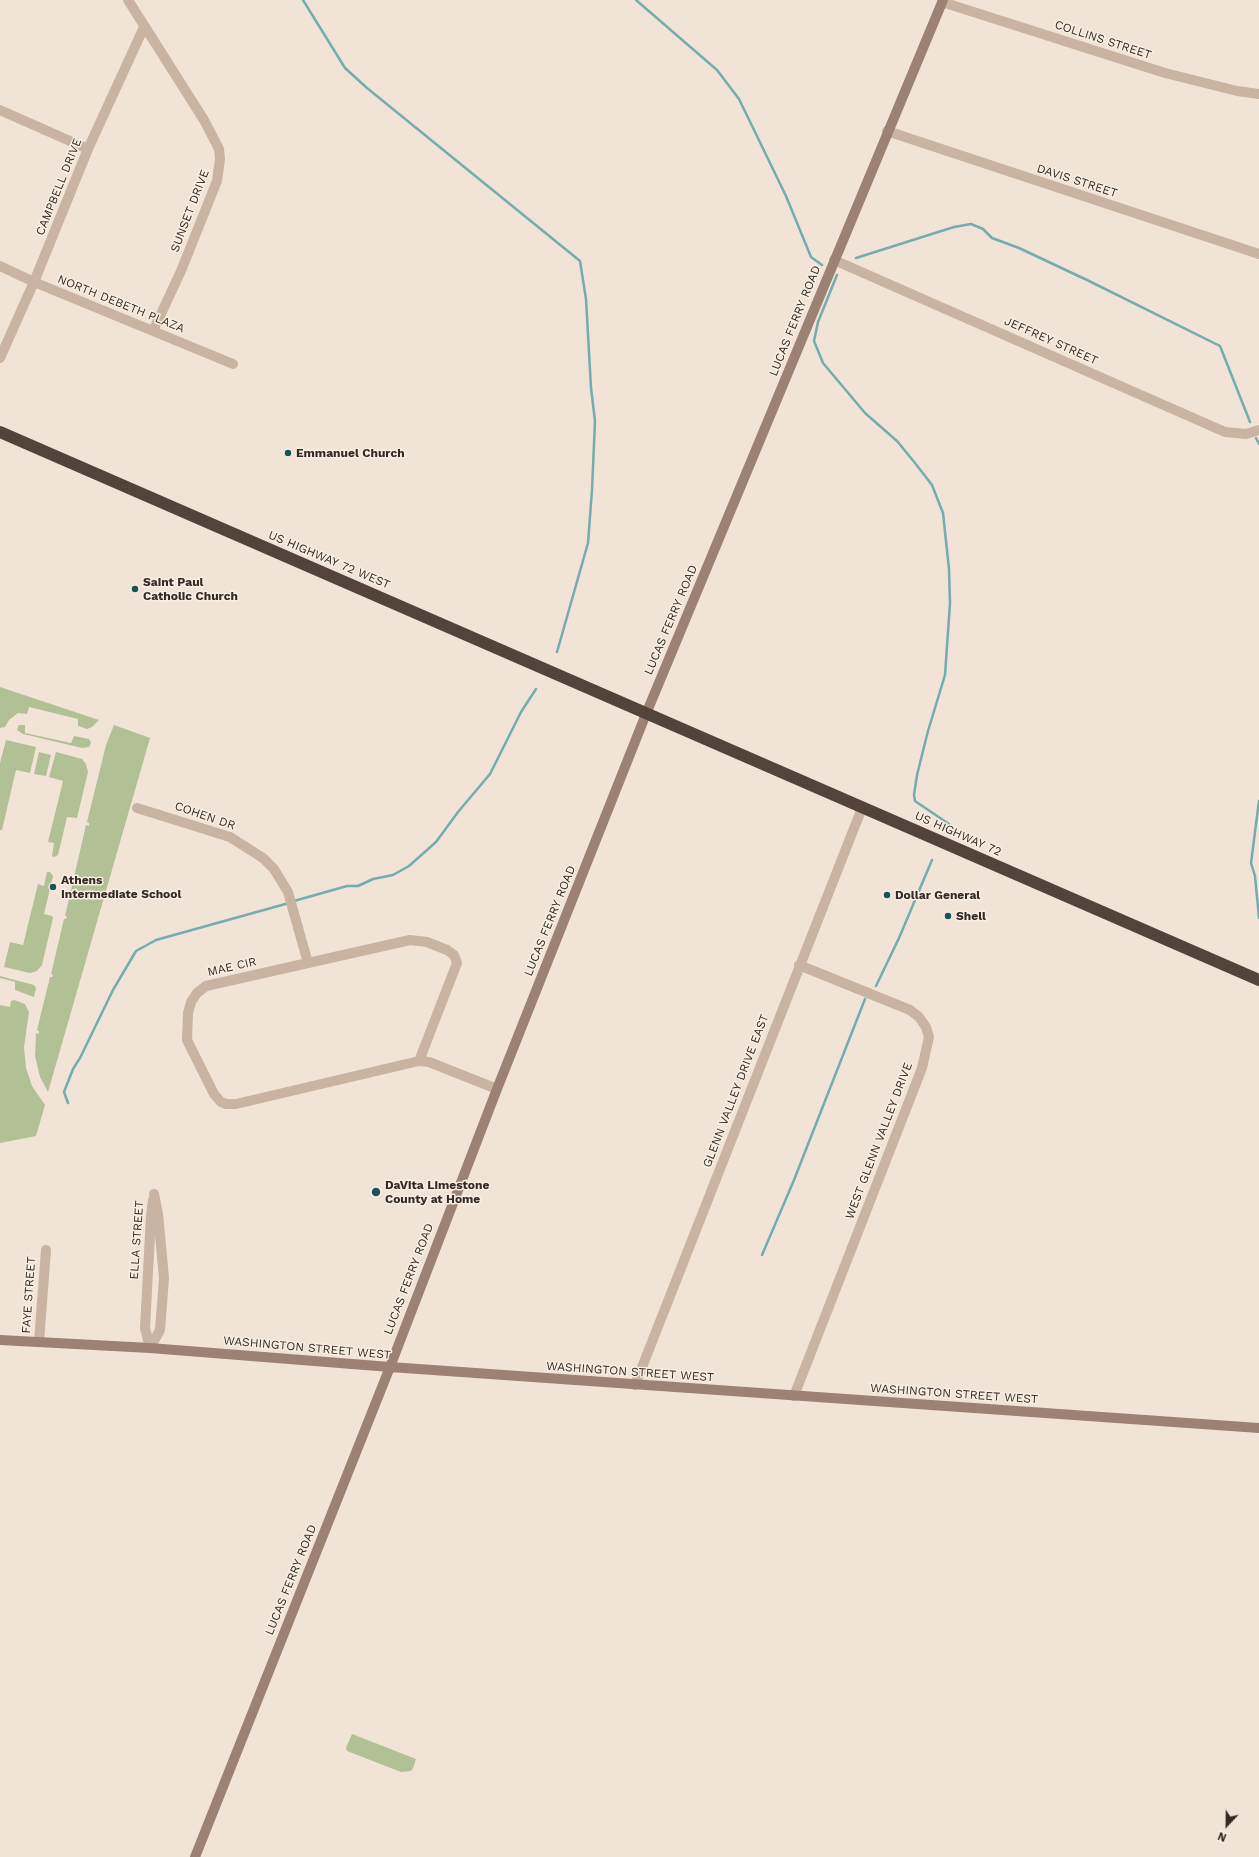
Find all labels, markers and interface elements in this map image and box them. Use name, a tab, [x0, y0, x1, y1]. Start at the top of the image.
street label: COLLINS STREET	[1053, 18, 1153, 62]
street label: CAMPBELL DRIVE	[33, 136, 85, 238]
street label: DAVIS STREET	[1035, 161, 1119, 201]
street label: SUNSET DRIVE	[168, 168, 212, 254]
street label: LUCAS FERRY ROAD	[766, 264, 824, 378]
street label: NORTH DEBETH PLAZA	[55, 272, 187, 336]
street label: JEFFREY STREET	[1002, 314, 1100, 368]
place label: Emmanuel Church	[296, 446, 405, 460]
marker: Emmanuel Church	[283, 448, 293, 458]
street label: US HIGHWAY 72 WEST	[266, 528, 392, 592]
street label: LUCAS FERRY ROAD	[641, 563, 701, 677]
place label: Saint Paul Catholic Church	[143, 575, 238, 603]
marker: Saint Paul Catholic Church	[130, 584, 140, 594]
street label: COHEN DR	[173, 799, 237, 833]
street label: US HIGHWAY 72	[913, 809, 1003, 859]
street label: LUCAS FERRY ROAD	[521, 864, 579, 978]
place label: Athens Intermediate School	[61, 873, 181, 901]
marker: Athens Intermediate School	[48, 882, 58, 892]
place label: Dollar General	[895, 888, 980, 902]
marker: Dollar General	[882, 890, 892, 900]
place label: Shell	[956, 909, 986, 923]
marker: Shell	[943, 911, 953, 921]
street label: MAE CIR	[206, 954, 258, 980]
street label: GLENN VALLEY DRIVE EAST	[700, 1012, 772, 1170]
street label: WEST GLENN VALLEY DRIVE	[842, 1061, 916, 1221]
place label: DaVita Limestone County at Home	[385, 1178, 489, 1206]
marker: DaVita Limestone County at Home	[370, 1186, 382, 1198]
street label: ELLA STREET	[127, 1200, 147, 1280]
street label: LUCAS FERRY ROAD	[381, 1221, 437, 1337]
street label: FAYE STREET	[19, 1256, 39, 1334]
street label: WASHINGTON STREET WEST	[223, 1333, 391, 1363]
street label: WASHINGTON STREET WEST	[546, 1359, 714, 1385]
street label: WASHINGTON STREET WEST	[870, 1381, 1038, 1407]
street label: LUCAS FERRY ROAD	[262, 1523, 320, 1637]
north arrow	[1207, 1805, 1247, 1845]
text: N	[1216, 1829, 1229, 1844]

